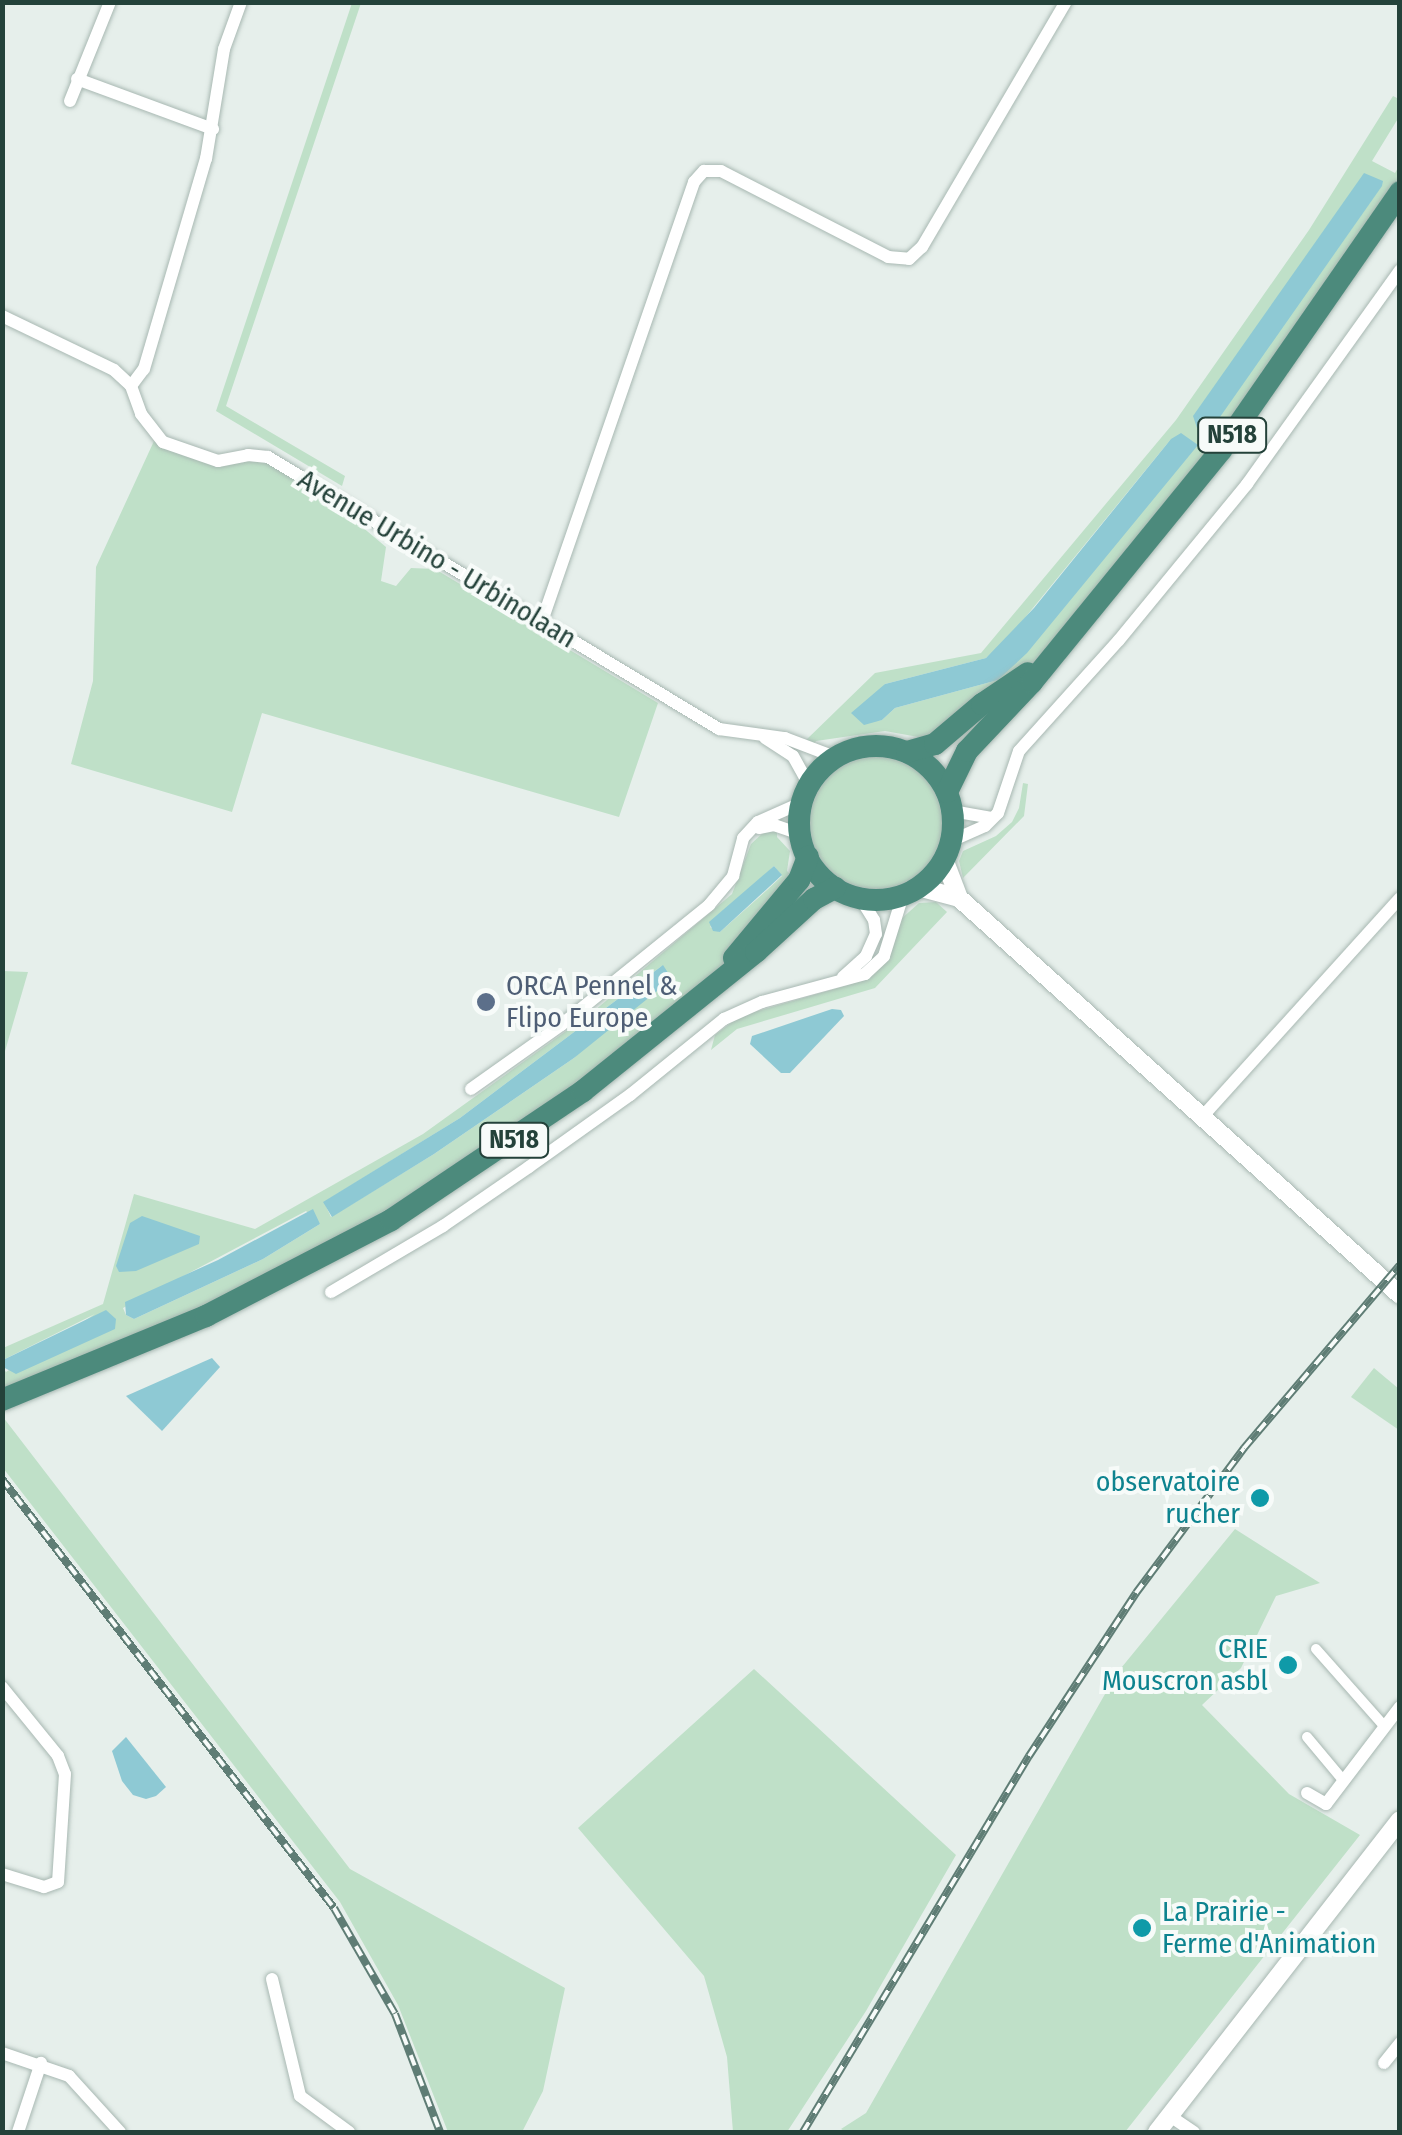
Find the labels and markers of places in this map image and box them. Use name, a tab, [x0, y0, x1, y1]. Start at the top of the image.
place label: ORCA Pennel & Flipo Europe	[506, 969, 678, 1035]
marker: ORCA Pennel & Flipo Europe	[475, 991, 497, 1013]
place label: observatoire rucher	[1096, 1465, 1240, 1531]
marker: observatoire rucher	[1249, 1487, 1271, 1509]
place label: CRIE Mouscron asbl	[1102, 1632, 1268, 1698]
marker: CRIE Mouscron asbl	[1277, 1654, 1299, 1676]
place label: La Prairie - Ferme d'Animation	[1162, 1895, 1376, 1961]
marker: La Prairie - Ferme d'Animation	[1131, 1917, 1153, 1939]

